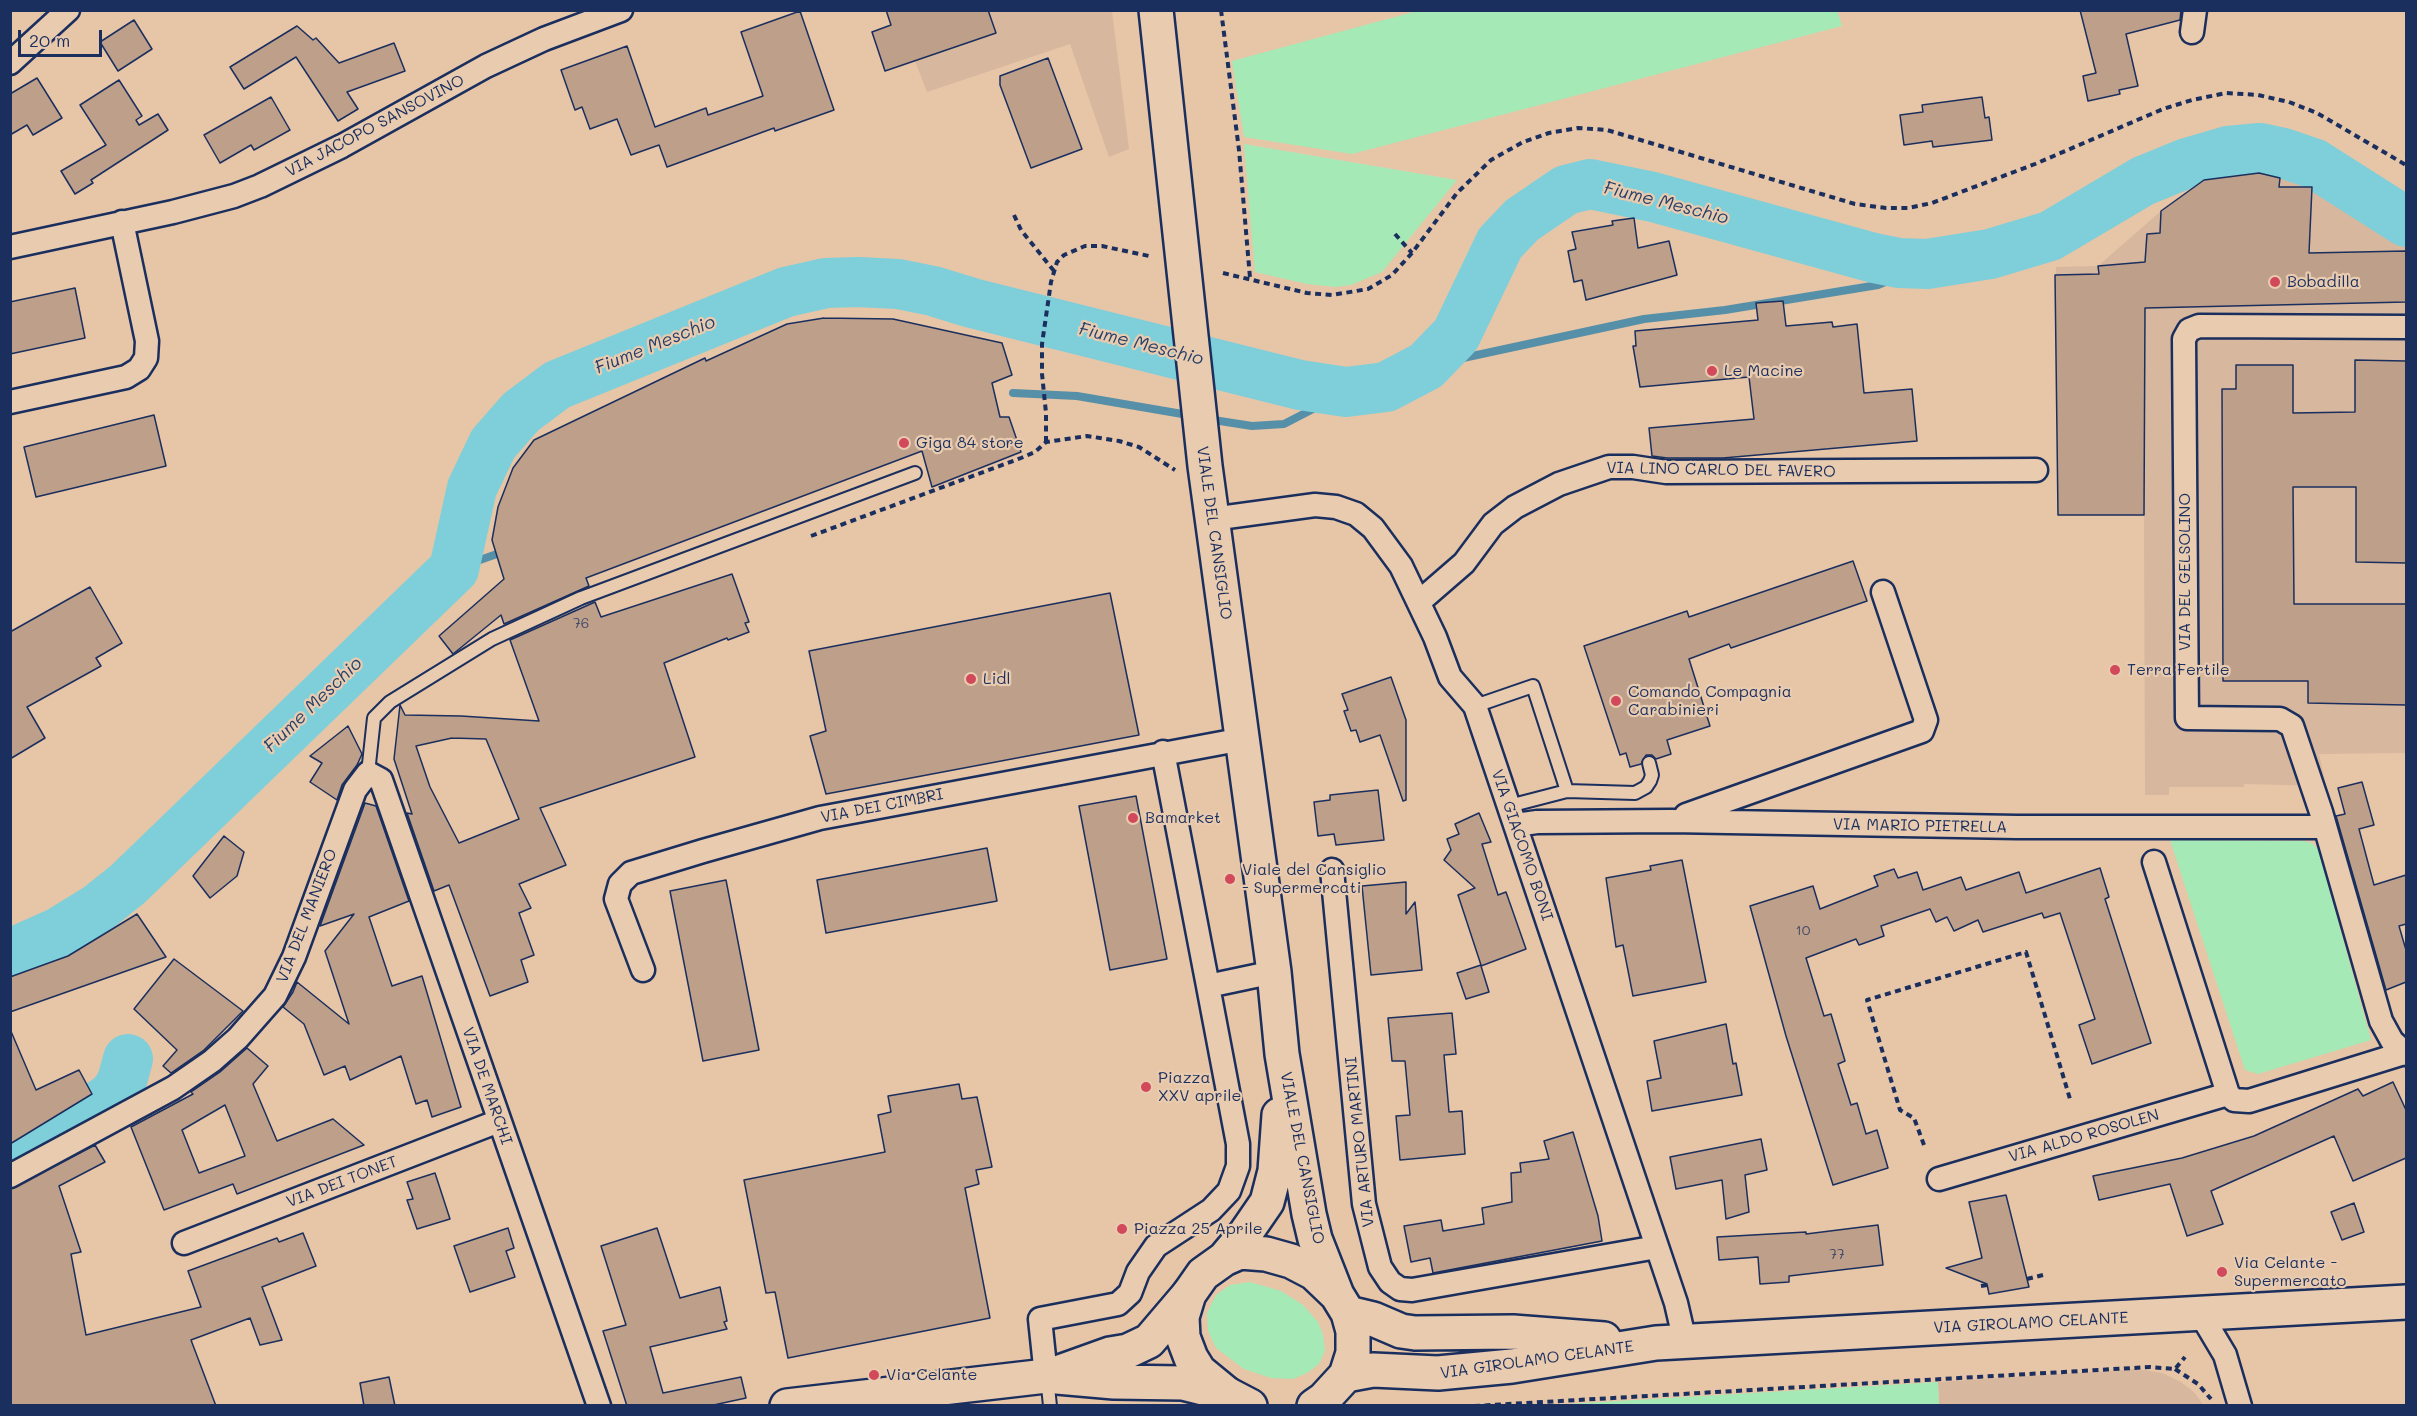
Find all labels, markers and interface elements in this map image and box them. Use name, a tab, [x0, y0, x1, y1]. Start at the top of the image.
scale bar	[21, 18, 105, 56]
text: 20 m	[29, 28, 70, 52]
street label: VIA JACOPO SANSOVINO	[282, 71, 468, 181]
water label: Fiume Meschio	[1601, 177, 1731, 229]
place label: Bobadilla	[2287, 272, 2360, 292]
marker: Bobadilla	[2268, 275, 2282, 289]
water label: Fiume Meschio	[592, 311, 718, 379]
water label: Fiume Meschio	[1076, 318, 1206, 370]
place label: Le Macine	[1724, 361, 1803, 381]
marker: Le Macine	[1705, 364, 1719, 378]
place label: Giga 84 store	[916, 433, 1024, 453]
marker: Giga 84 store	[897, 436, 911, 450]
street label: VIALE DEL CANSIGLIO	[1192, 445, 1236, 621]
street label: VIA LINO CARLO DEL FAVERO	[1606, 458, 1836, 482]
street label: VIA DEL GELSOLINO	[2175, 493, 2195, 651]
house number: 76	[573, 616, 589, 632]
water label: Fiume Meschio	[260, 653, 366, 757]
place label: Terra Fertile	[2127, 660, 2230, 680]
marker: Terra Fertile	[2108, 663, 2122, 677]
place label: Lidl	[983, 669, 1010, 689]
marker: Lidl	[964, 672, 978, 686]
place label: Comando Compagnia Carabinieri	[1628, 682, 1792, 720]
marker: Comando Compagnia Carabinieri	[1609, 694, 1623, 708]
street label: VIA GIACOMO BONI	[1487, 767, 1557, 923]
street label: VIA DEI CIMBRI	[819, 785, 945, 827]
place label: Bamarket	[1145, 808, 1221, 828]
marker: Bamarket	[1126, 811, 1140, 825]
street label: VIA MARIO PIETRELLA	[1833, 815, 2007, 837]
street label: VIA DEL MANIERO	[273, 846, 341, 986]
place label: Viale del Cansiglio - Supermercati	[1242, 860, 1386, 898]
marker: Viale del Cansiglio - Supermercati	[1223, 872, 1237, 886]
house number: 10	[1796, 923, 1810, 939]
street label: VIA DE MARCHI	[458, 1025, 516, 1147]
street label: VIA ARTURO MARTINI	[1342, 1056, 1378, 1228]
place label: Piazza XXV aprile	[1158, 1068, 1241, 1106]
street label: VIALE DEL CANSIGLIO	[1276, 1070, 1328, 1246]
marker: Piazza XXV aprile	[1139, 1080, 1153, 1094]
street label: VIA ALDO ROSOLEN	[2006, 1105, 2162, 1167]
street label: VIA DEI TONET	[284, 1152, 400, 1212]
place label: Piazza 25 Aprile	[1134, 1219, 1263, 1239]
marker: Piazza 25 Aprile	[1115, 1222, 1129, 1236]
house number: 77	[1829, 1247, 1845, 1263]
place label: Via Celante - Supermercato	[2234, 1253, 2346, 1291]
marker: Via Celante - Supermercato	[2215, 1265, 2229, 1279]
street label: VIA GIROLAMO CELANTE	[1933, 1308, 2129, 1338]
street label: VIA GIROLAMO CELANTE	[1439, 1337, 1635, 1383]
place label: Via Celante	[886, 1365, 977, 1385]
marker: Via Celante	[867, 1368, 881, 1382]

